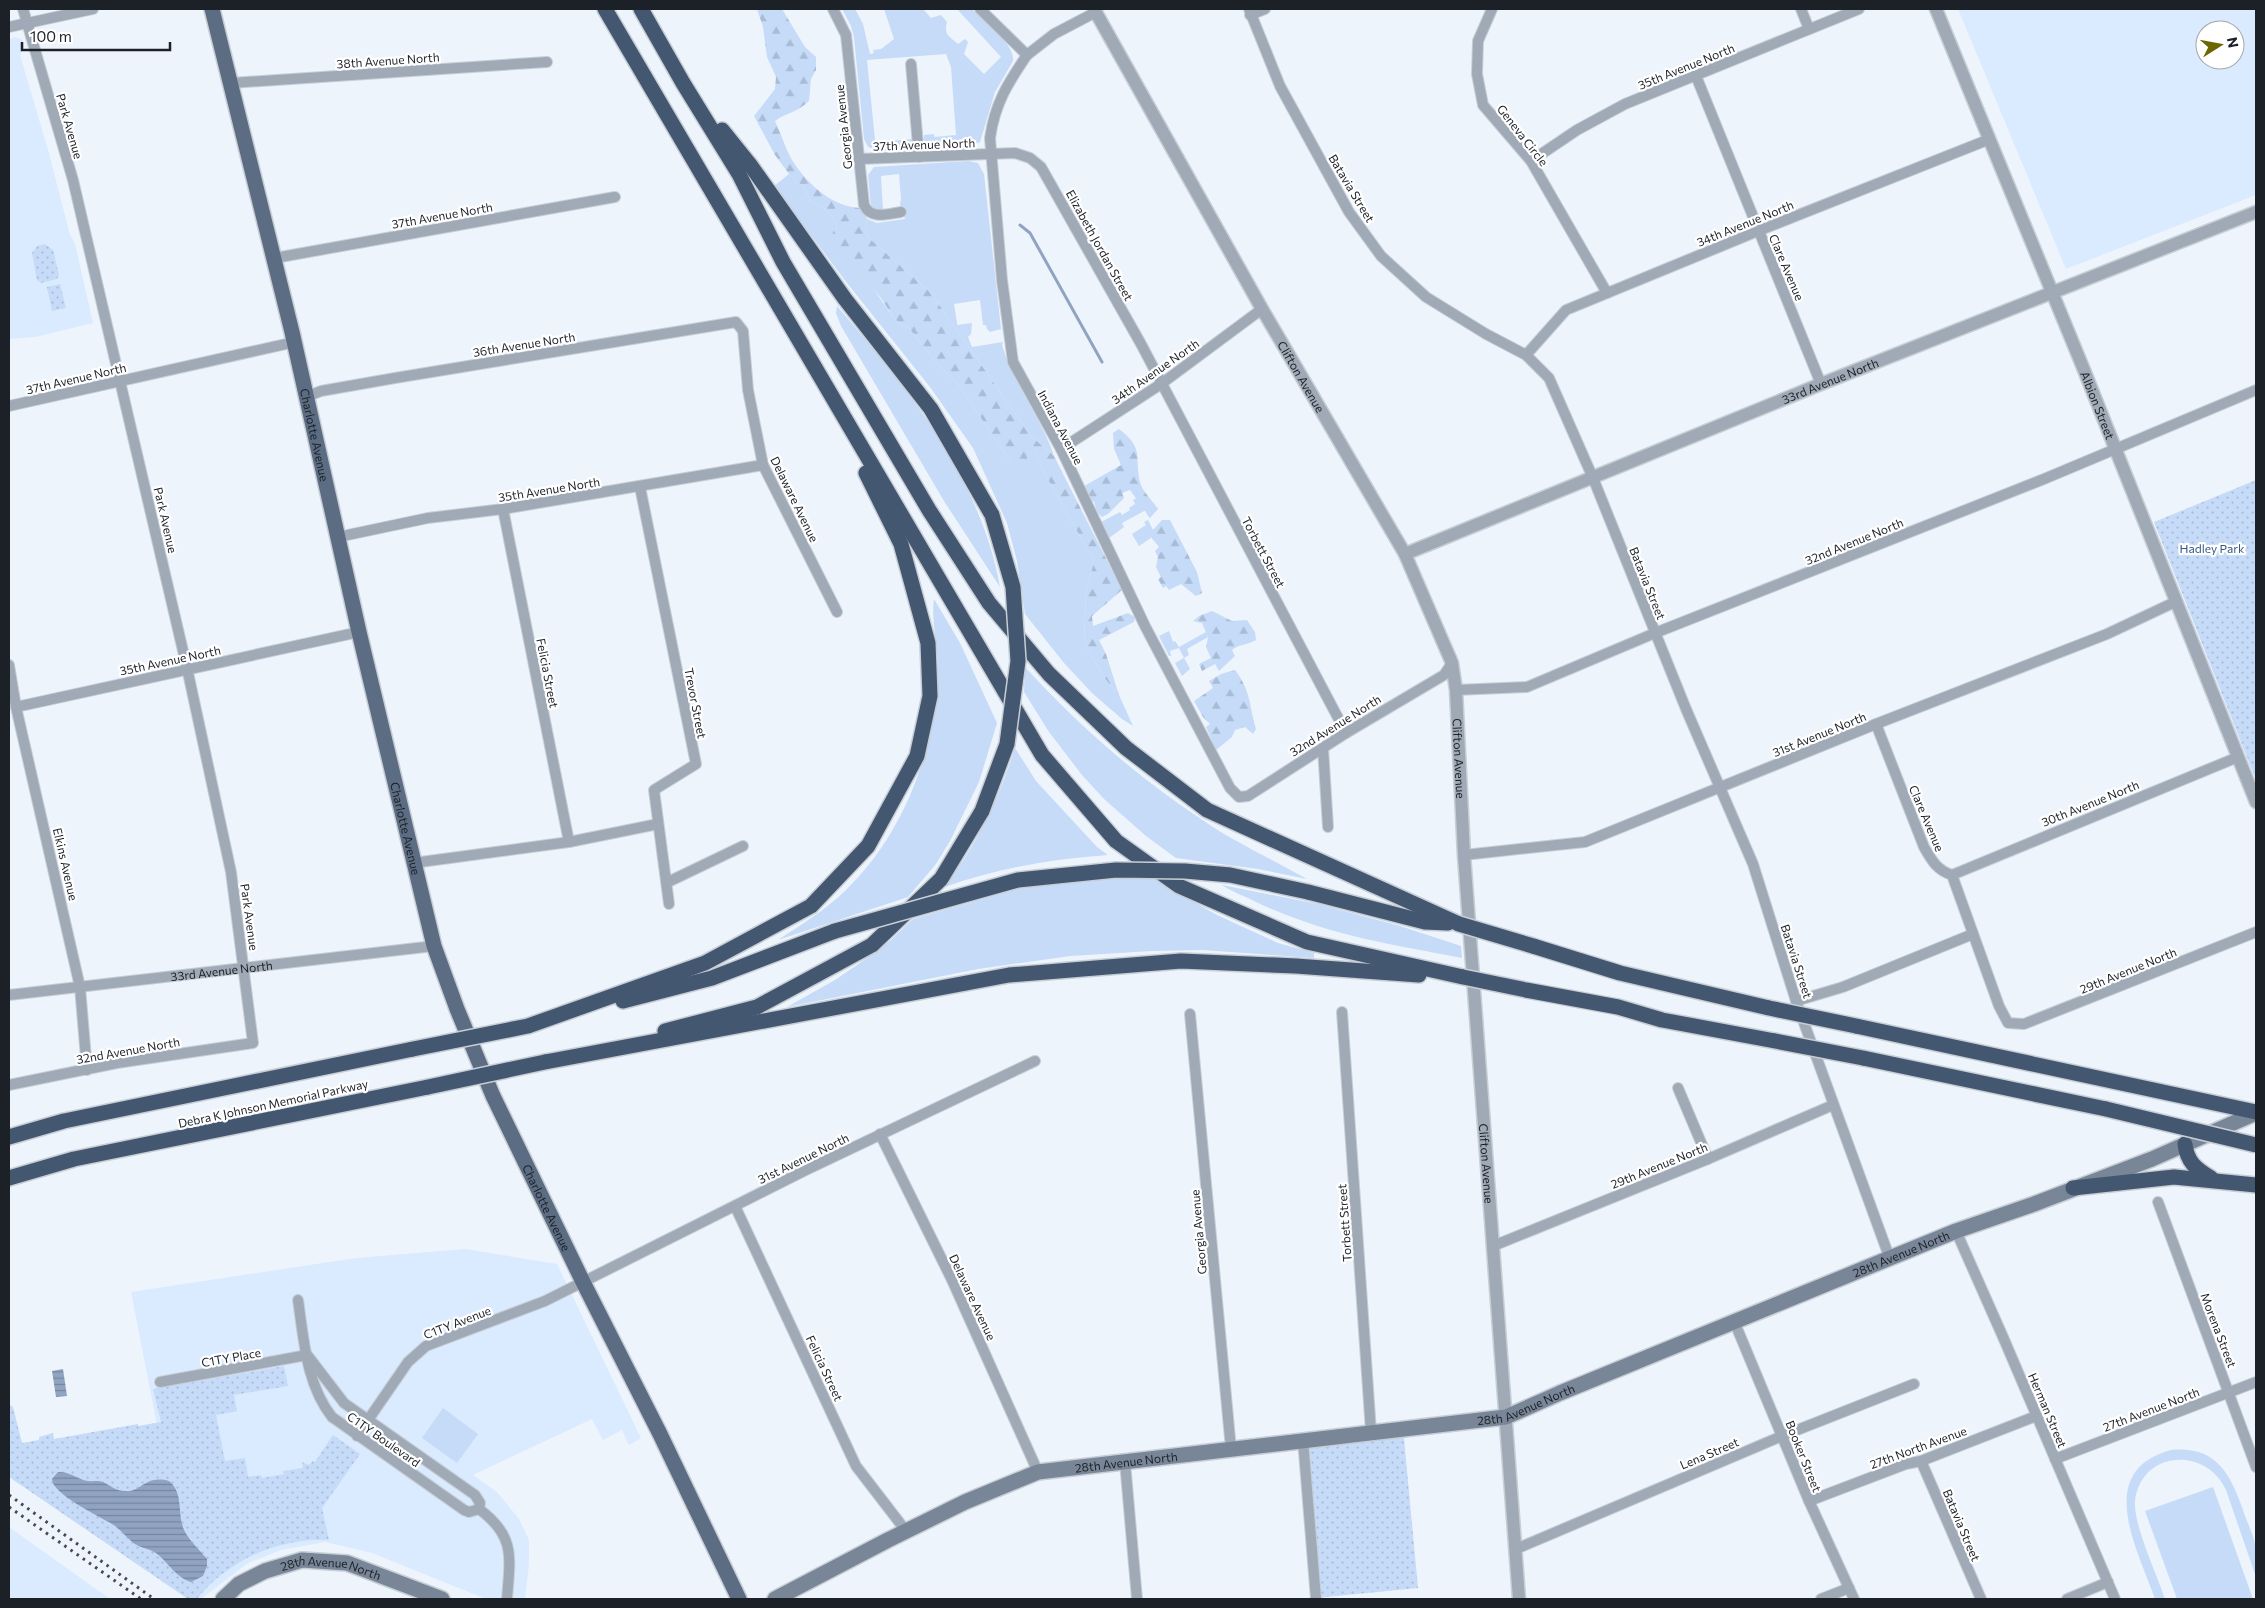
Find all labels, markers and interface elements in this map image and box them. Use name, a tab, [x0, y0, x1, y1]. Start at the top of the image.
scale bar	[22, 20, 170, 52]
north arrow	[2195, 20, 2245, 70]
text: 100 m	[30, 27, 72, 45]
text: N	[2224, 36, 2243, 49]
street label: 35th Avenue North	[1636, 40, 1736, 92]
street label: 38th Avenue North	[336, 49, 440, 71]
street label: Georgia Avenue	[832, 84, 854, 170]
street label: Park Avenue	[54, 92, 86, 160]
street label: Geneva Circle	[1495, 102, 1551, 168]
street label: 37th Avenue North	[873, 135, 975, 153]
street label: Batavia Street	[1326, 151, 1378, 225]
street label: Elizabeth Jordan Street	[1063, 187, 1136, 303]
street label: 34th Avenue North	[1695, 197, 1795, 249]
street label: 37th Avenue North	[390, 199, 494, 231]
street label: Clare Avenue	[1767, 232, 1807, 302]
street label: 36th Avenue North	[472, 329, 576, 359]
street label: 34th Avenue North	[1109, 336, 1201, 406]
street label: Clifton Avenue	[1275, 338, 1328, 415]
street label: 33rd Avenue North	[1780, 355, 1880, 406]
street label: 37th Avenue North	[25, 360, 127, 396]
street label: Albion Street	[2078, 369, 2118, 441]
street label: Charlotte Avenue	[298, 387, 332, 483]
street label: Indiana Avenue	[1036, 388, 1086, 466]
street label: Delaware Avenue	[768, 454, 822, 544]
street label: 35th Avenue North	[497, 474, 601, 504]
street label: Park Avenue	[152, 486, 180, 554]
street label: Torbett Street	[1239, 514, 1289, 590]
street label: 32nd Avenue North	[1803, 515, 1905, 567]
park label: Hadley Park	[2179, 541, 2245, 555]
street label: Batavia Street	[1627, 545, 1669, 621]
street label: Felicia Street	[534, 637, 562, 709]
street label: 35th Avenue North	[118, 642, 222, 678]
street label: Trevor Street	[682, 667, 710, 740]
street label: 32nd Avenue North	[1287, 691, 1383, 759]
street label: 31st Avenue North	[1770, 709, 1868, 759]
street label: Clifton Avenue	[1450, 718, 1468, 799]
street label: 30th Avenue North	[2039, 777, 2141, 829]
street label: Charlotte Avenue	[388, 781, 424, 876]
street label: Clare Avenue	[1907, 783, 1947, 853]
street label: Elkins Avenue	[51, 826, 81, 902]
street label: Park Avenue	[238, 883, 262, 951]
street label: Batavia Street	[1778, 922, 1816, 1000]
street label: 29th Avenue North	[2078, 944, 2178, 996]
street label: 33rd Avenue North	[170, 958, 273, 983]
street label: 32nd Avenue North	[75, 1034, 181, 1066]
street label: Debra K Johnson Memorial Parkway	[177, 1076, 370, 1131]
street label: Clifton Avenue	[1477, 1123, 1497, 1204]
street label: 31st Avenue North	[755, 1130, 851, 1186]
street label: 29th Avenue North	[1609, 1139, 1709, 1191]
street label: Charlotte Avenue	[520, 1162, 574, 1253]
street label: Torbett Street	[1334, 1183, 1354, 1262]
street label: Georgia Avenue	[1187, 1189, 1209, 1275]
street label: 28th Avenue North	[1851, 1227, 1951, 1280]
street label: Delaware Avenue	[947, 1252, 999, 1342]
street label: Morena Street	[2198, 1291, 2240, 1369]
street label: C1TY Avenue	[421, 1303, 493, 1341]
street label: Felicia Street	[804, 1333, 846, 1403]
street label: C1TY Place	[200, 1345, 262, 1369]
street label: Herman Street	[2026, 1370, 2070, 1450]
street label: 28th Avenue North	[1476, 1381, 1577, 1427]
street label: 27th Avenue North	[2101, 1384, 2201, 1434]
street label: C1TY Boulevard	[345, 1409, 423, 1469]
street label: Booker Street	[1783, 1418, 1825, 1494]
street label: 27th North Avenue	[1868, 1423, 1968, 1471]
street label: Lena Street	[1677, 1434, 1741, 1472]
street label: 28th Avenue North	[1074, 1449, 1178, 1475]
street label: Batavia Street	[1941, 1487, 1983, 1563]
street label: 28th Avenue North	[279, 1553, 383, 1582]

